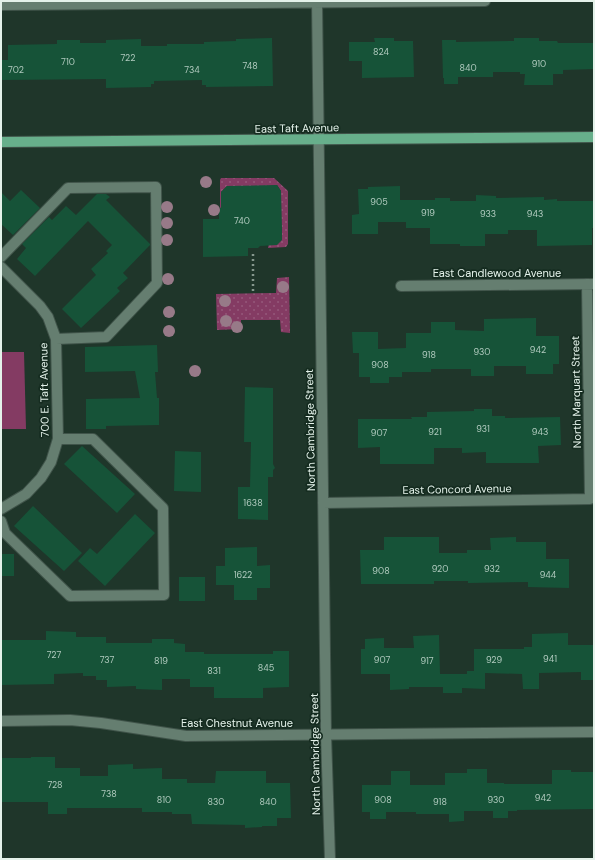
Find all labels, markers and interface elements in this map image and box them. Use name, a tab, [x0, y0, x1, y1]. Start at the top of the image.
house number: 824	[373, 46, 389, 58]
house number: 722	[121, 52, 135, 64]
house number: 710	[61, 56, 75, 68]
house number: 910	[532, 58, 546, 70]
house number: 748	[242, 60, 258, 72]
house number: 840	[459, 62, 477, 74]
house number: 702	[8, 64, 24, 76]
house number: 734	[184, 64, 200, 76]
street label: East Taft Avenue	[255, 120, 339, 136]
house number: 905	[370, 196, 388, 208]
house number: 919	[421, 207, 435, 219]
house number: 933	[480, 208, 496, 220]
house number: 943	[527, 208, 543, 220]
house number: 740	[234, 215, 250, 227]
street label: East Candlewood Avenue	[433, 266, 561, 280]
street label: North Marquart Street	[568, 336, 584, 448]
street label: 700 E. Taft Avenue	[36, 343, 52, 437]
house number: 942	[530, 344, 546, 356]
house number: 930	[474, 346, 490, 358]
house number: 918	[422, 349, 436, 361]
house number: 908	[371, 359, 389, 371]
street label: North Cambridge Street	[302, 369, 318, 491]
house number: 931	[476, 423, 490, 435]
house number: 921	[428, 426, 442, 438]
house number: 943	[532, 426, 548, 438]
house number: 907	[371, 427, 387, 439]
street label: East Concord Avenue	[402, 481, 512, 497]
house number: 1638	[243, 497, 263, 509]
house number: 920	[432, 563, 448, 575]
house number: 932	[484, 563, 500, 575]
house number: 908	[372, 565, 390, 577]
house number: 1622	[234, 569, 252, 581]
house number: 944	[540, 569, 557, 581]
house number: 727	[47, 649, 61, 661]
house number: 941	[543, 653, 557, 665]
house number: 737	[100, 654, 114, 666]
house number: 907	[374, 654, 390, 666]
house number: 929	[486, 654, 502, 666]
house number: 819	[154, 655, 168, 667]
house number: 917	[420, 655, 434, 667]
house number: 845	[258, 662, 274, 674]
house number: 831	[207, 665, 221, 677]
street label: North Cambridge Street	[307, 693, 323, 815]
street label: East Chestnut Avenue	[181, 716, 293, 730]
house number: 728	[47, 779, 63, 791]
house number: 738	[101, 788, 117, 800]
house number: 942	[535, 792, 551, 804]
house number: 810	[157, 794, 171, 806]
house number: 908	[374, 794, 392, 806]
house number: 930	[488, 794, 504, 806]
house number: 830	[208, 796, 224, 808]
house number: 840	[259, 796, 277, 808]
house number: 918	[433, 796, 447, 808]

